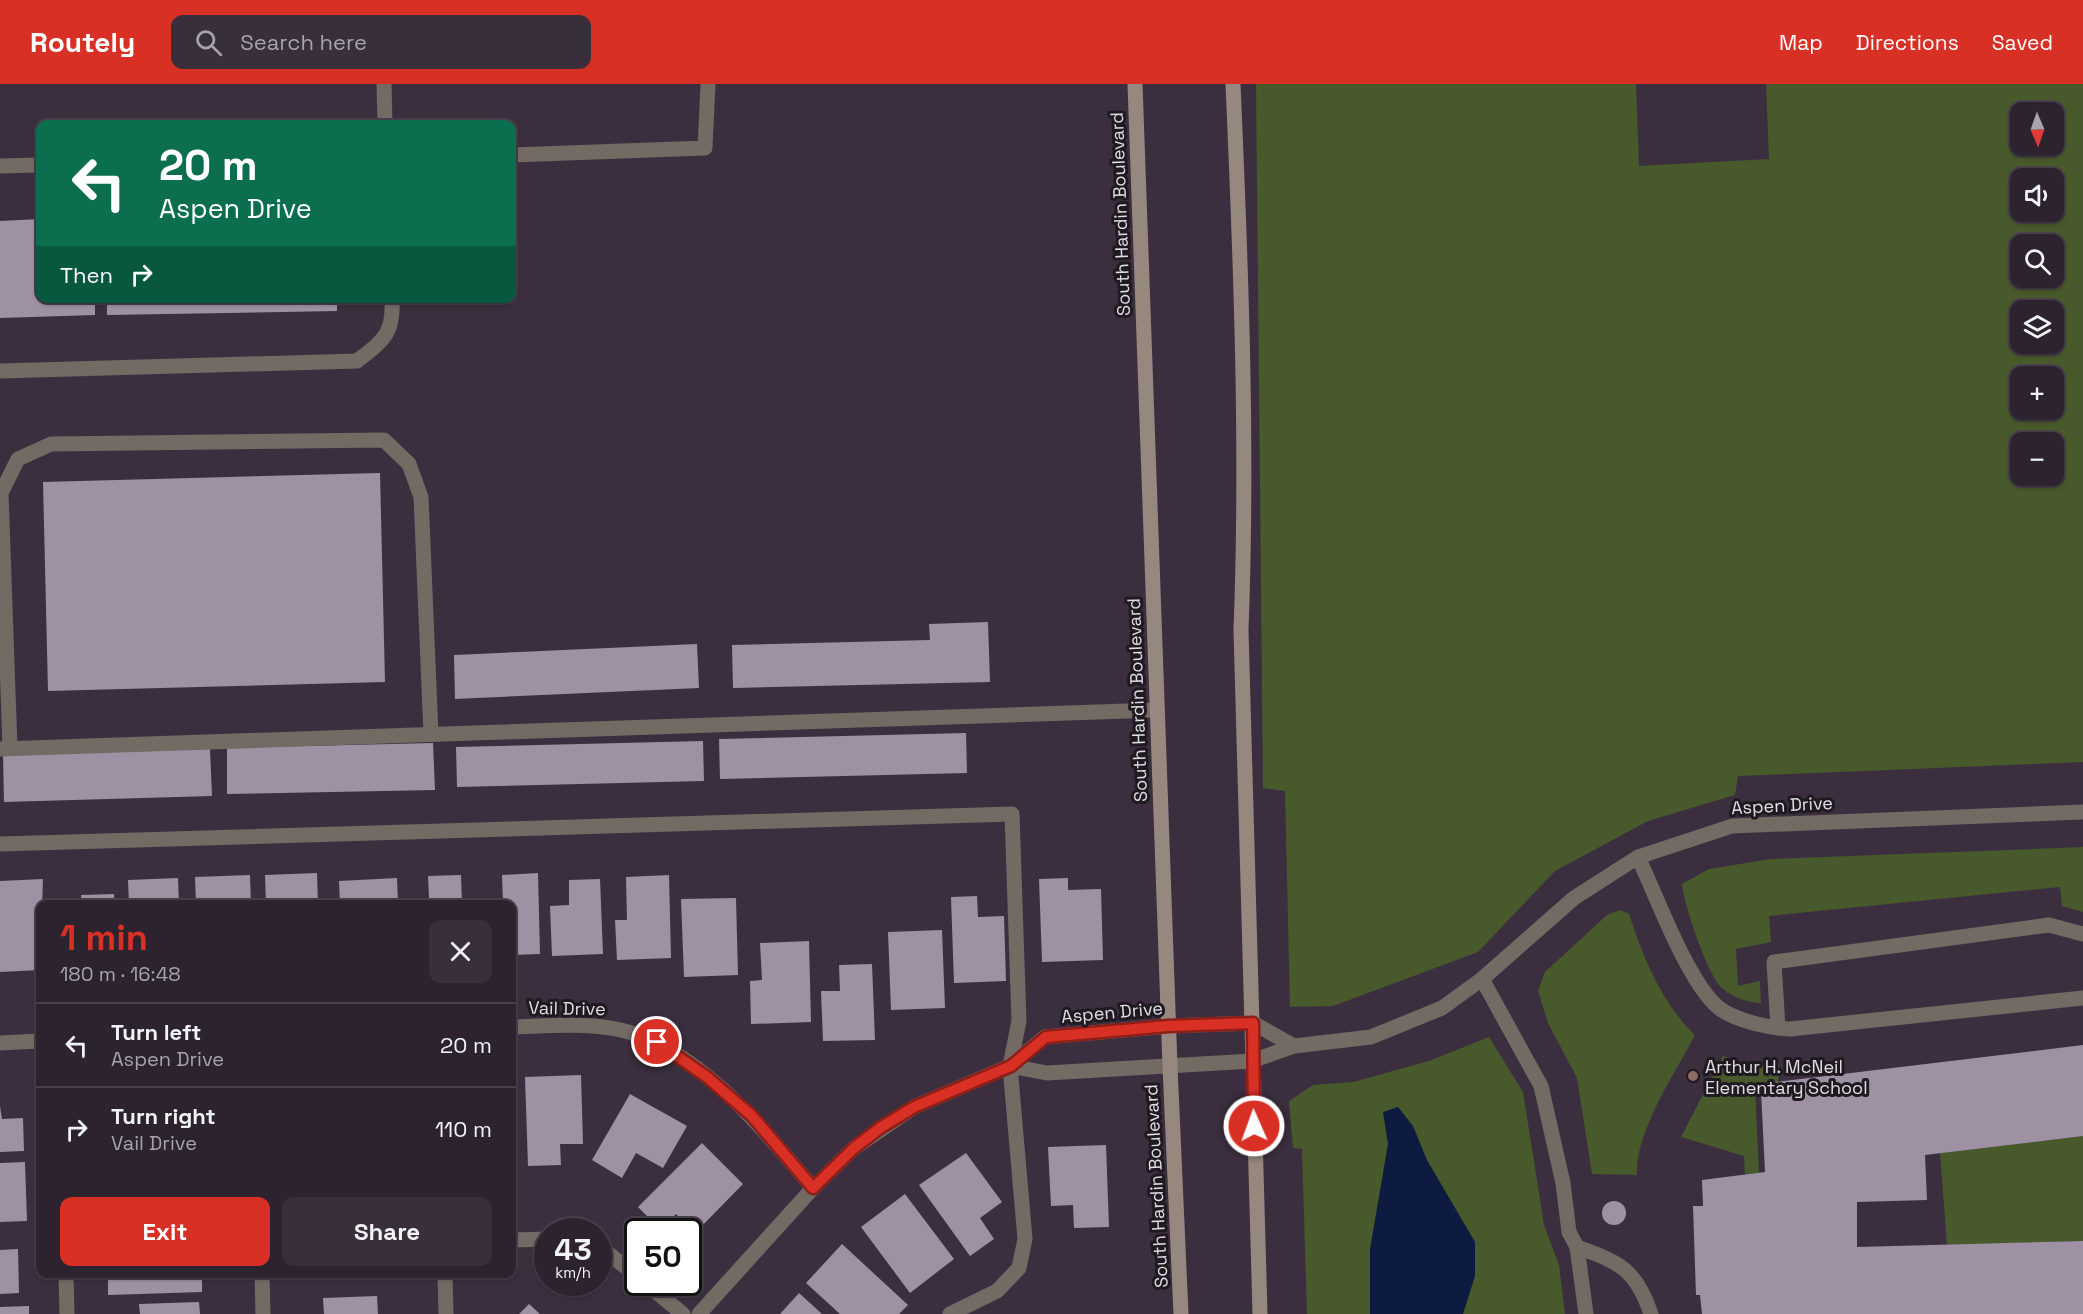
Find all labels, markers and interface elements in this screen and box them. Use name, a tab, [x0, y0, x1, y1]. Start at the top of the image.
search box	[171, 15, 591, 69]
text: Routely	[30, 24, 135, 60]
icon: search	[192, 26, 225, 59]
text: Search here	[240, 28, 367, 56]
text: Map	[1779, 29, 1823, 56]
text: Directions	[1856, 29, 1959, 56]
text: Saved	[1992, 29, 2053, 56]
north arrow	[2010, 102, 2064, 156]
map controls	[2010, 102, 2064, 486]
street label: South Hardin Boulevard	[1105, 112, 1135, 316]
text: 20 m	[159, 139, 258, 192]
icon: left	[60, 144, 138, 222]
button: sound	[2010, 168, 2064, 222]
text: Aspen Drive	[159, 191, 312, 226]
button: search	[2010, 234, 2064, 288]
icon: right	[125, 258, 158, 291]
text: Then	[60, 261, 113, 289]
button: layers	[2010, 300, 2064, 354]
button: +	[2010, 366, 2064, 420]
button: −	[2010, 432, 2064, 486]
street label: South Hardin Boulevard	[1122, 598, 1152, 802]
street label: Aspen Drive	[1731, 791, 1833, 819]
text: 1 min	[60, 915, 148, 961]
button: close	[429, 920, 492, 983]
text: 180 m · 16:48	[60, 961, 181, 987]
street label: Vail Drive	[528, 996, 606, 1020]
street label: Aspen Drive	[1060, 996, 1164, 1028]
pin	[631, 1016, 682, 1067]
text: Turn left	[111, 1018, 201, 1046]
icon: arrive	[640, 1025, 673, 1058]
icon: left	[60, 1029, 93, 1062]
text: 20 m	[440, 1031, 492, 1059]
text: Aspen Drive	[111, 1046, 224, 1072]
place label: Arthur H. McNeil Elementary School	[1705, 1055, 1868, 1099]
marker: Arthur H. McNeil Elementary School	[1686, 1069, 1700, 1083]
street label: South Hardin Boulevard	[1139, 1084, 1173, 1288]
position arrow	[1222, 1094, 1286, 1158]
text: Turn right	[111, 1102, 216, 1130]
icon: right	[60, 1113, 93, 1146]
text: 110 m	[435, 1115, 492, 1143]
text: Vail Drive	[111, 1130, 197, 1156]
button: Exit	[60, 1197, 270, 1266]
button: Share	[282, 1197, 492, 1266]
speed limit sign: 50	[624, 1218, 702, 1296]
text: 43	[554, 1230, 592, 1269]
text: km/h	[555, 1263, 591, 1282]

